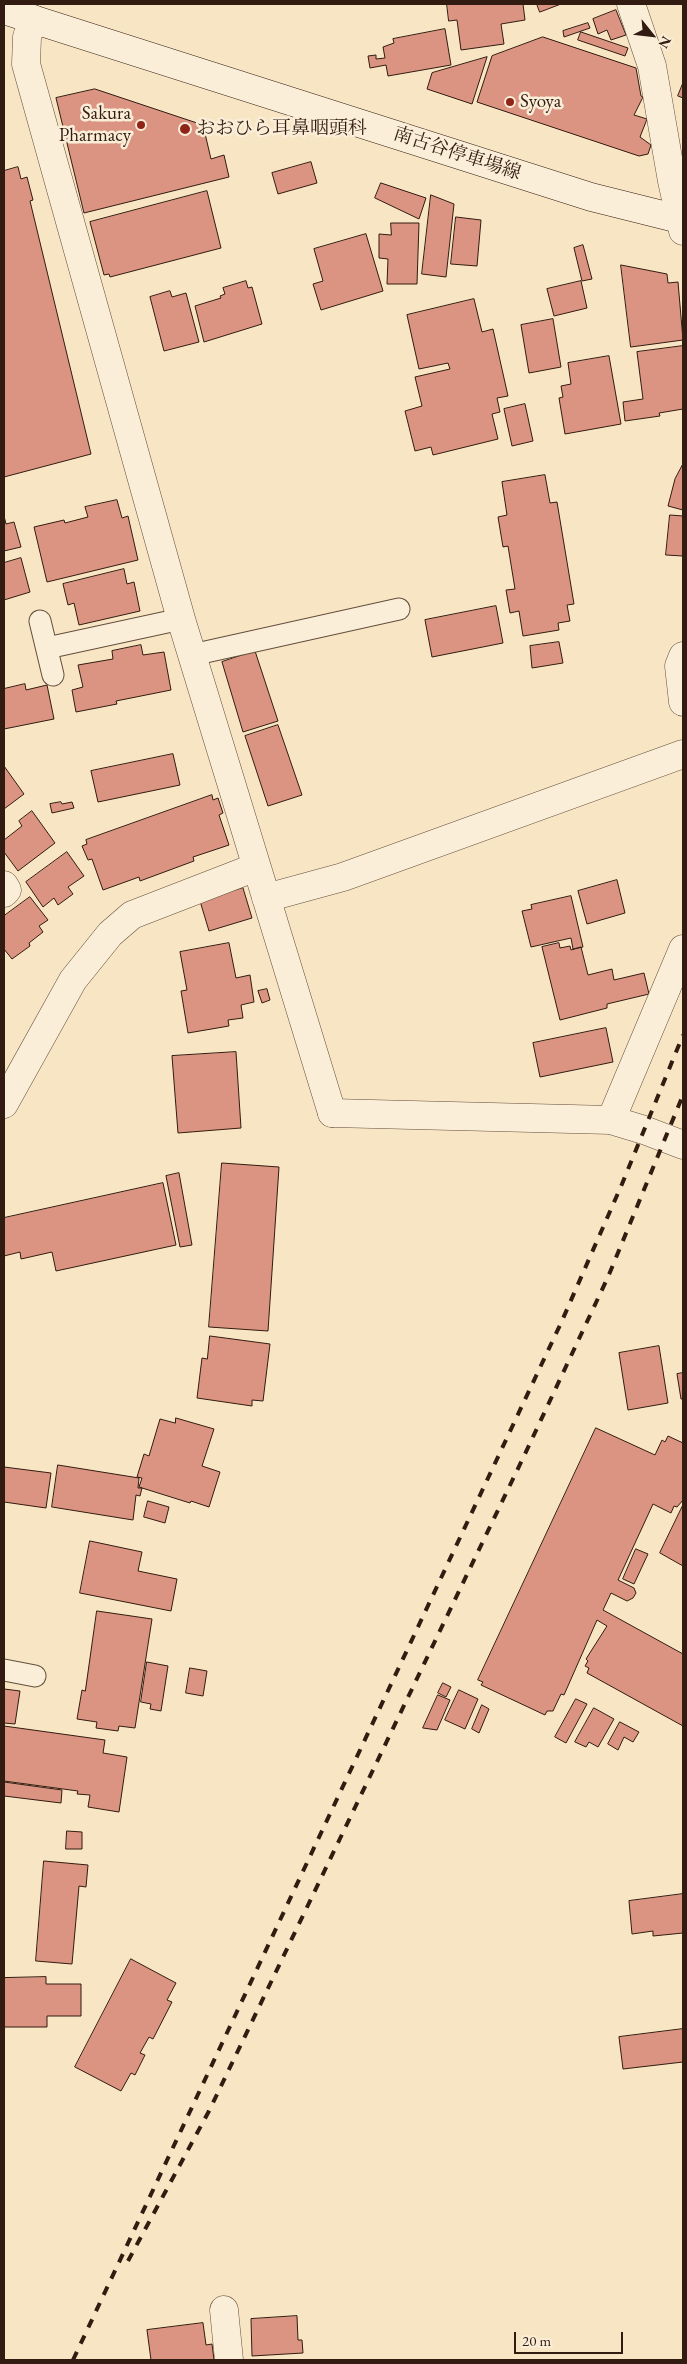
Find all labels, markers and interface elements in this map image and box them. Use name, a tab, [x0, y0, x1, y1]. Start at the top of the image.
north arrow	[627, 10, 677, 60]
text: N	[655, 33, 676, 52]
place label: Syoya	[520, 91, 561, 113]
marker: Syoya	[504, 96, 516, 108]
place label: Sakura Pharmacy	[59, 103, 131, 147]
place label: おおひら耳鼻咽頭科	[196, 118, 367, 140]
marker: Sakura Pharmacy	[135, 119, 147, 131]
marker: おおひら耳鼻咽頭科	[178, 122, 192, 136]
street label: 南古谷停車場線	[390, 123, 524, 185]
scale bar	[517, 2322, 626, 2354]
text: 20 m	[522, 2331, 551, 2350]

